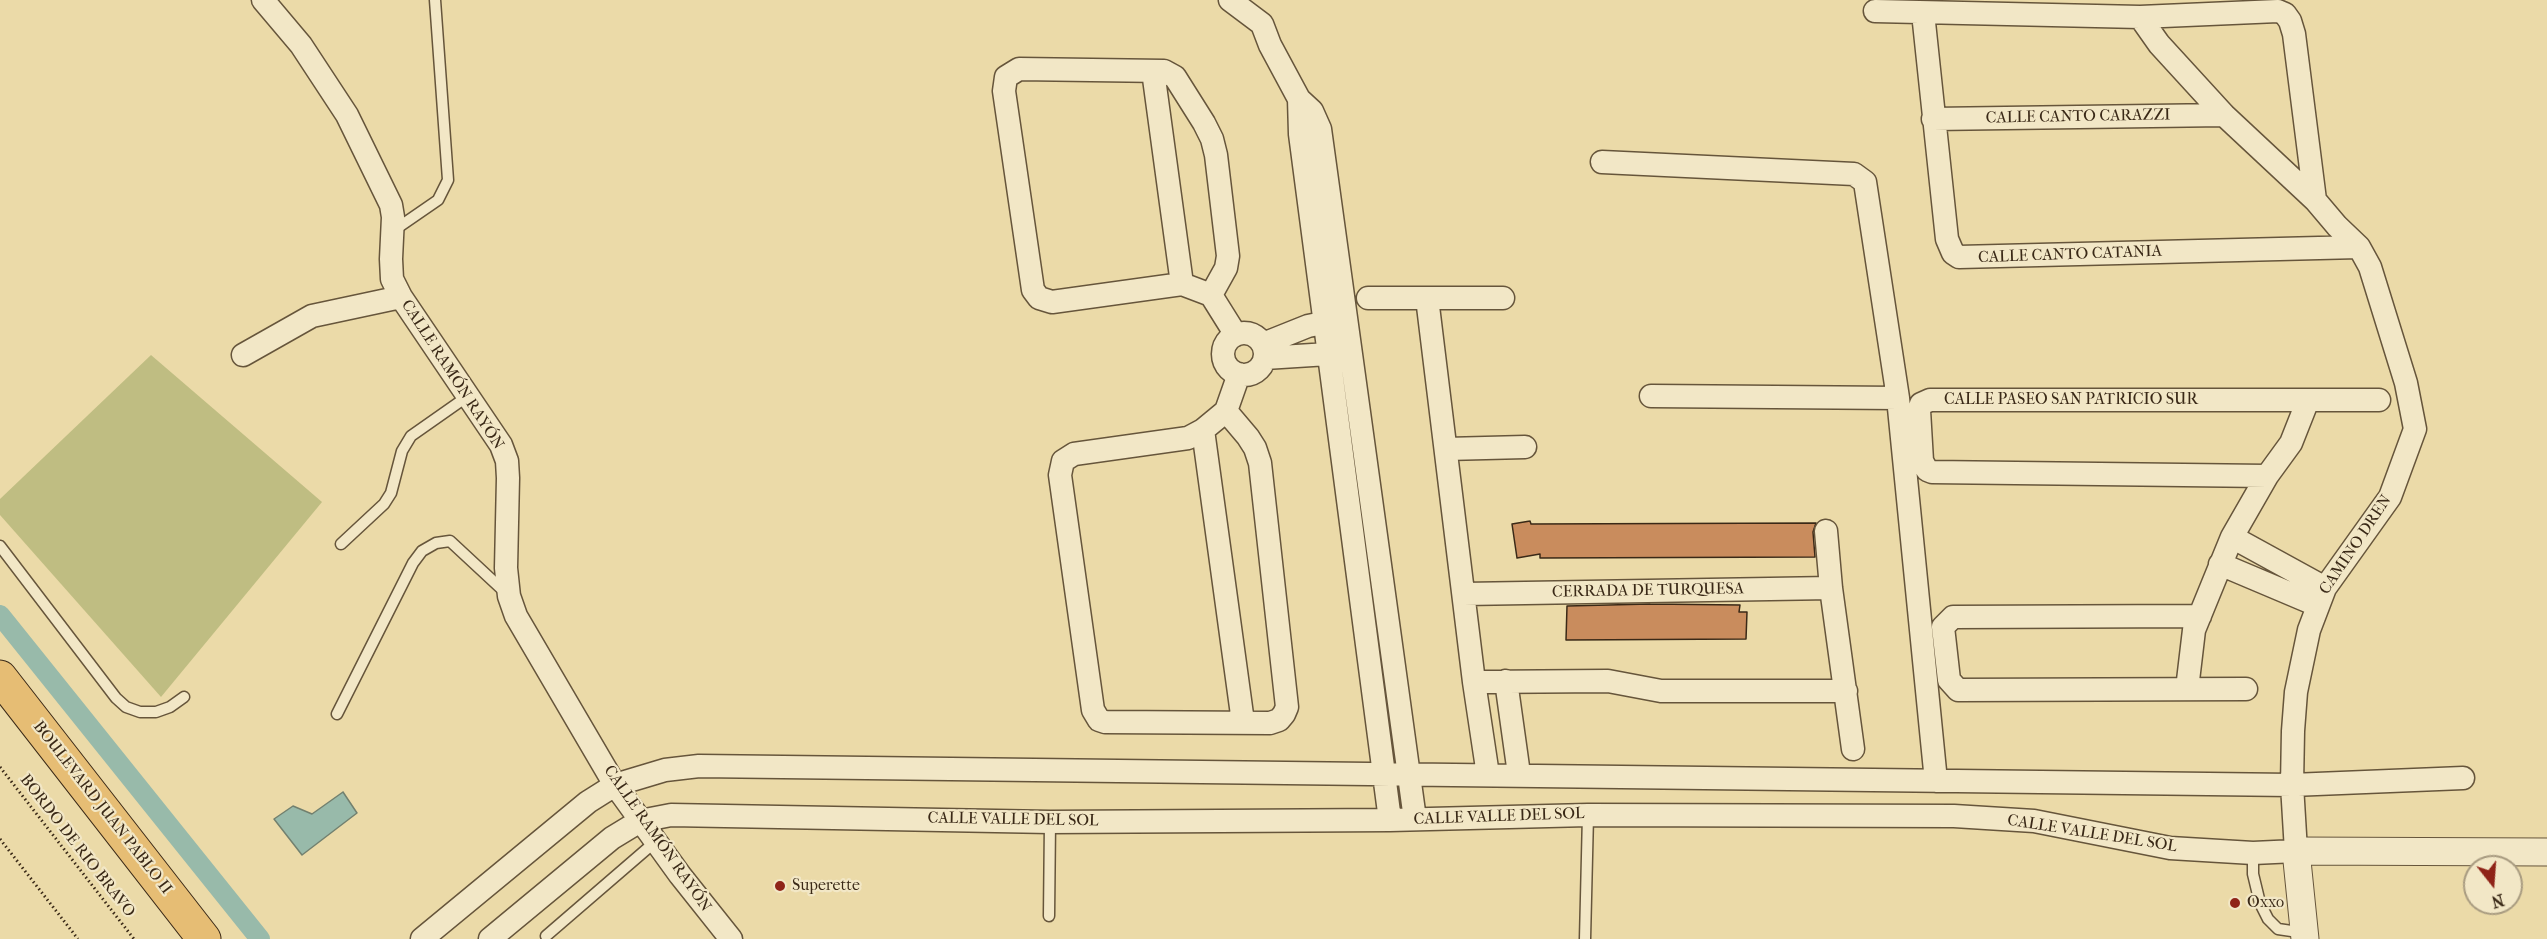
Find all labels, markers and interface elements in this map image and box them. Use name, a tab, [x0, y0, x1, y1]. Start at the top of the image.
street label: CALLE CANTO CARAZZI	[1985, 106, 2171, 128]
street label: CALLE CANTO CATANIA	[1978, 242, 2162, 268]
street label: CALLE RAMÓN RAYÓN	[396, 297, 508, 453]
street label: CALLE PASEO SAN PATRICIO SUR	[1944, 390, 2198, 410]
street label: CAMINO DREN	[2316, 492, 2396, 598]
street label: CERRADA DE TURQUESA	[1552, 580, 1744, 602]
street label: BOULEVARD JUAN PABLO II	[28, 718, 176, 898]
street label: CALLE RAMÓN RAYÓN	[599, 762, 715, 916]
street label: BORDO DE RIO BRAVO	[15, 771, 139, 921]
street label: CALLE VALLE DEL SOL	[1413, 804, 1585, 830]
street label: CALLE VALLE DEL SOL	[927, 809, 1099, 831]
street label: CALLE VALLE DEL SOL	[2006, 811, 2178, 857]
north arrow	[2463, 855, 2523, 915]
place label: Superette	[792, 876, 860, 896]
marker: Superette	[773, 879, 787, 893]
text: N	[2489, 890, 2506, 912]
place label: Oxxo	[2247, 893, 2284, 913]
marker: Oxxo	[2228, 896, 2242, 910]

